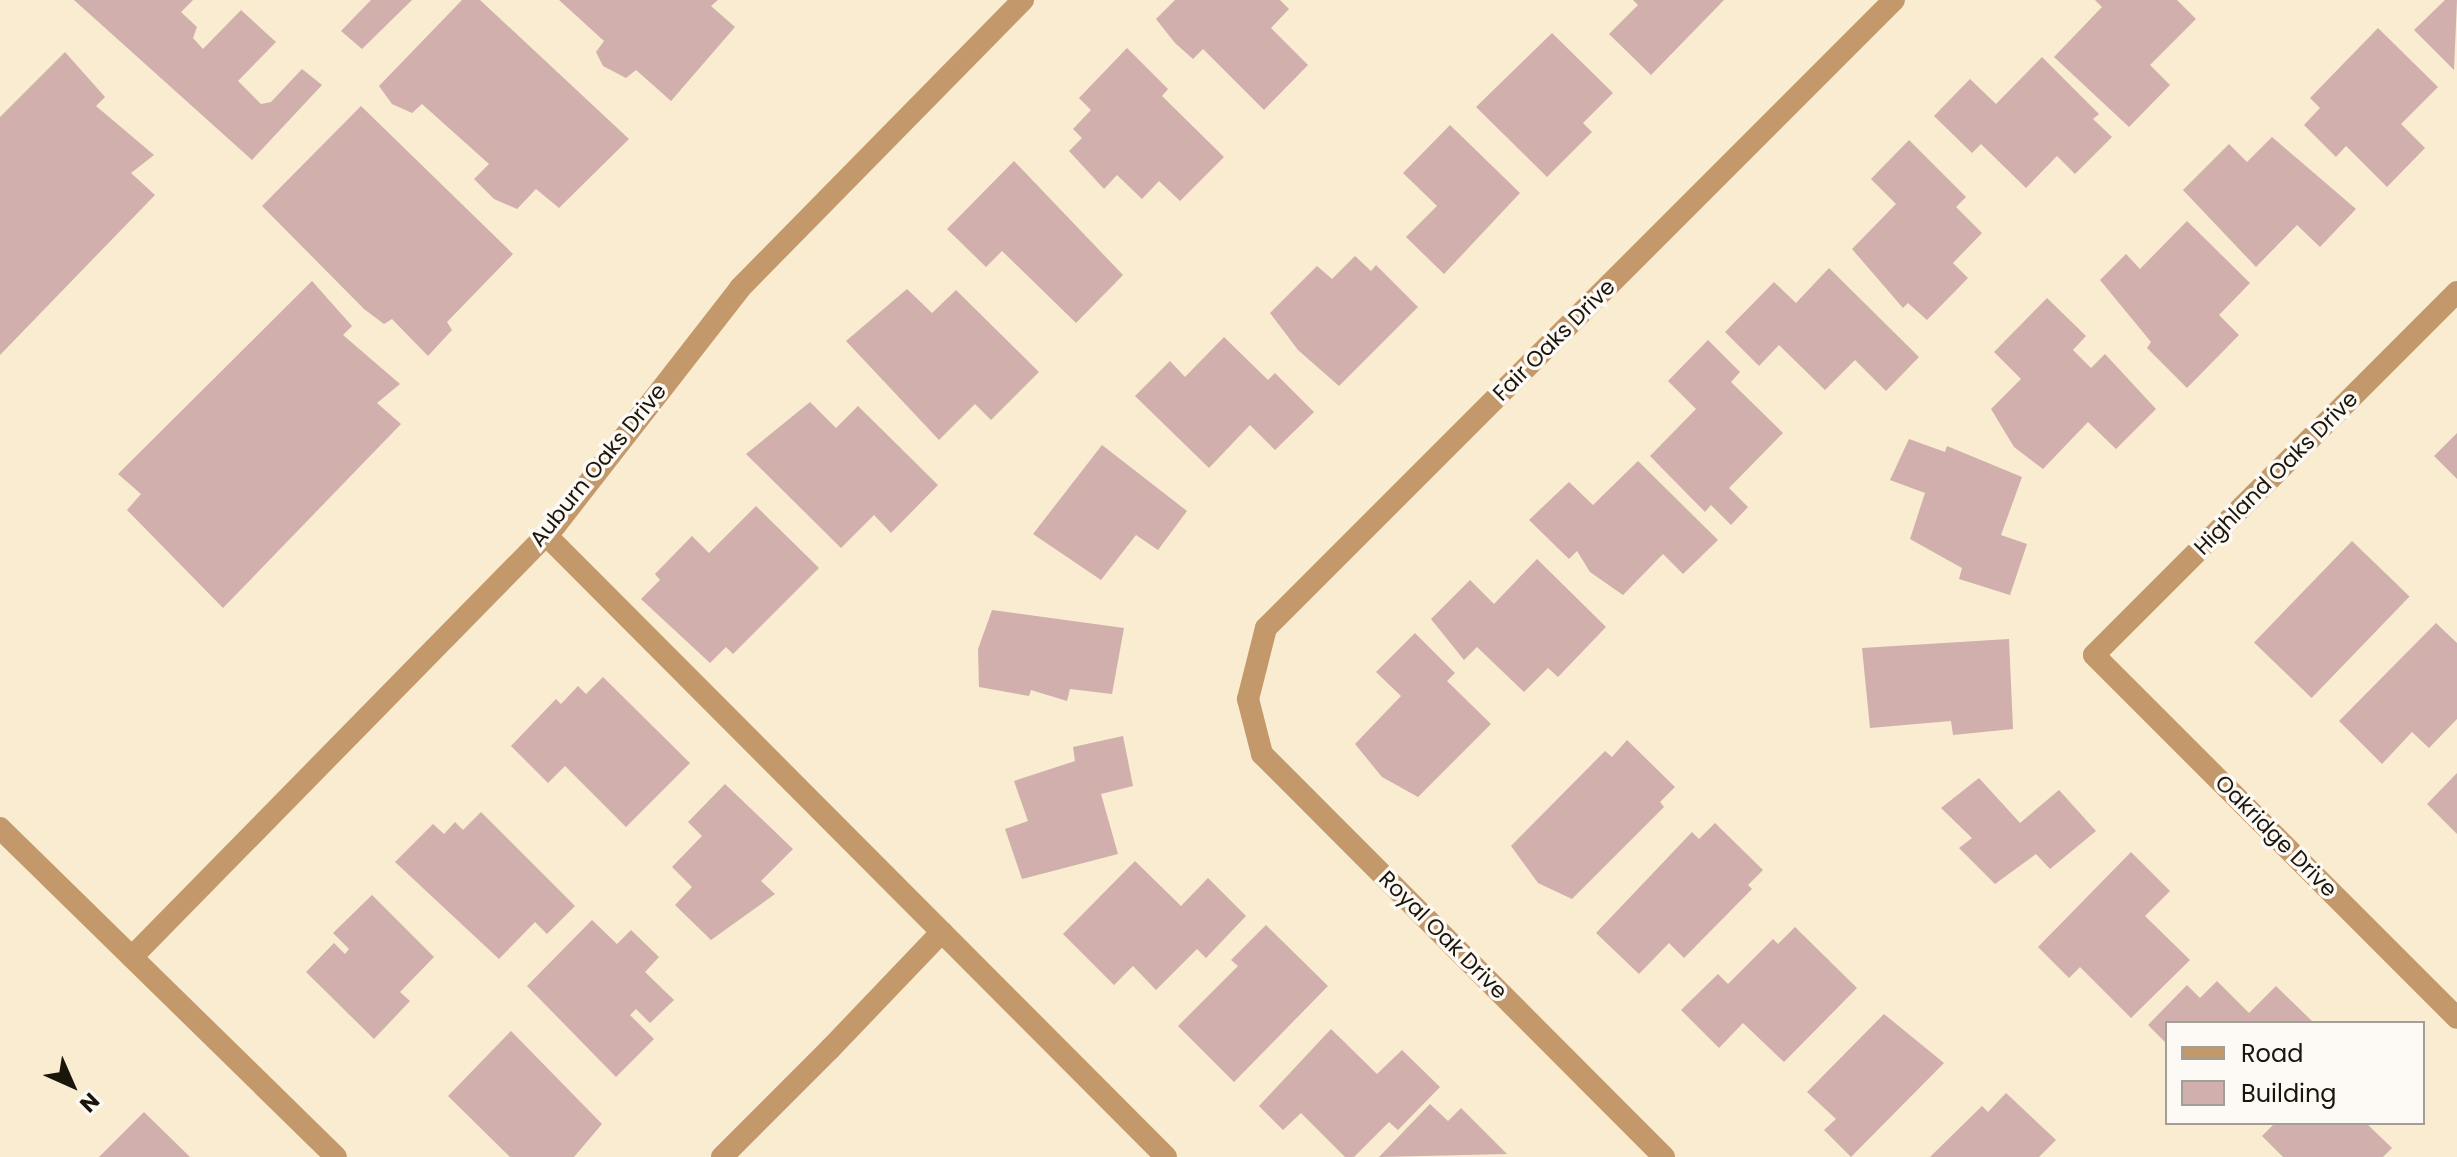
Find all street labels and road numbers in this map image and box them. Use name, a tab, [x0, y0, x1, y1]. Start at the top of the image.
street label: Fair Oaks Drive	[1488, 274, 1620, 406]
street label: Auburn Oaks Drive	[524, 378, 672, 552]
street label: Highland Oaks Drive	[2189, 386, 2363, 560]
street label: Oakridge Drive	[2210, 770, 2342, 902]
street label: Royal Oak Drive	[1373, 865, 1513, 1005]

